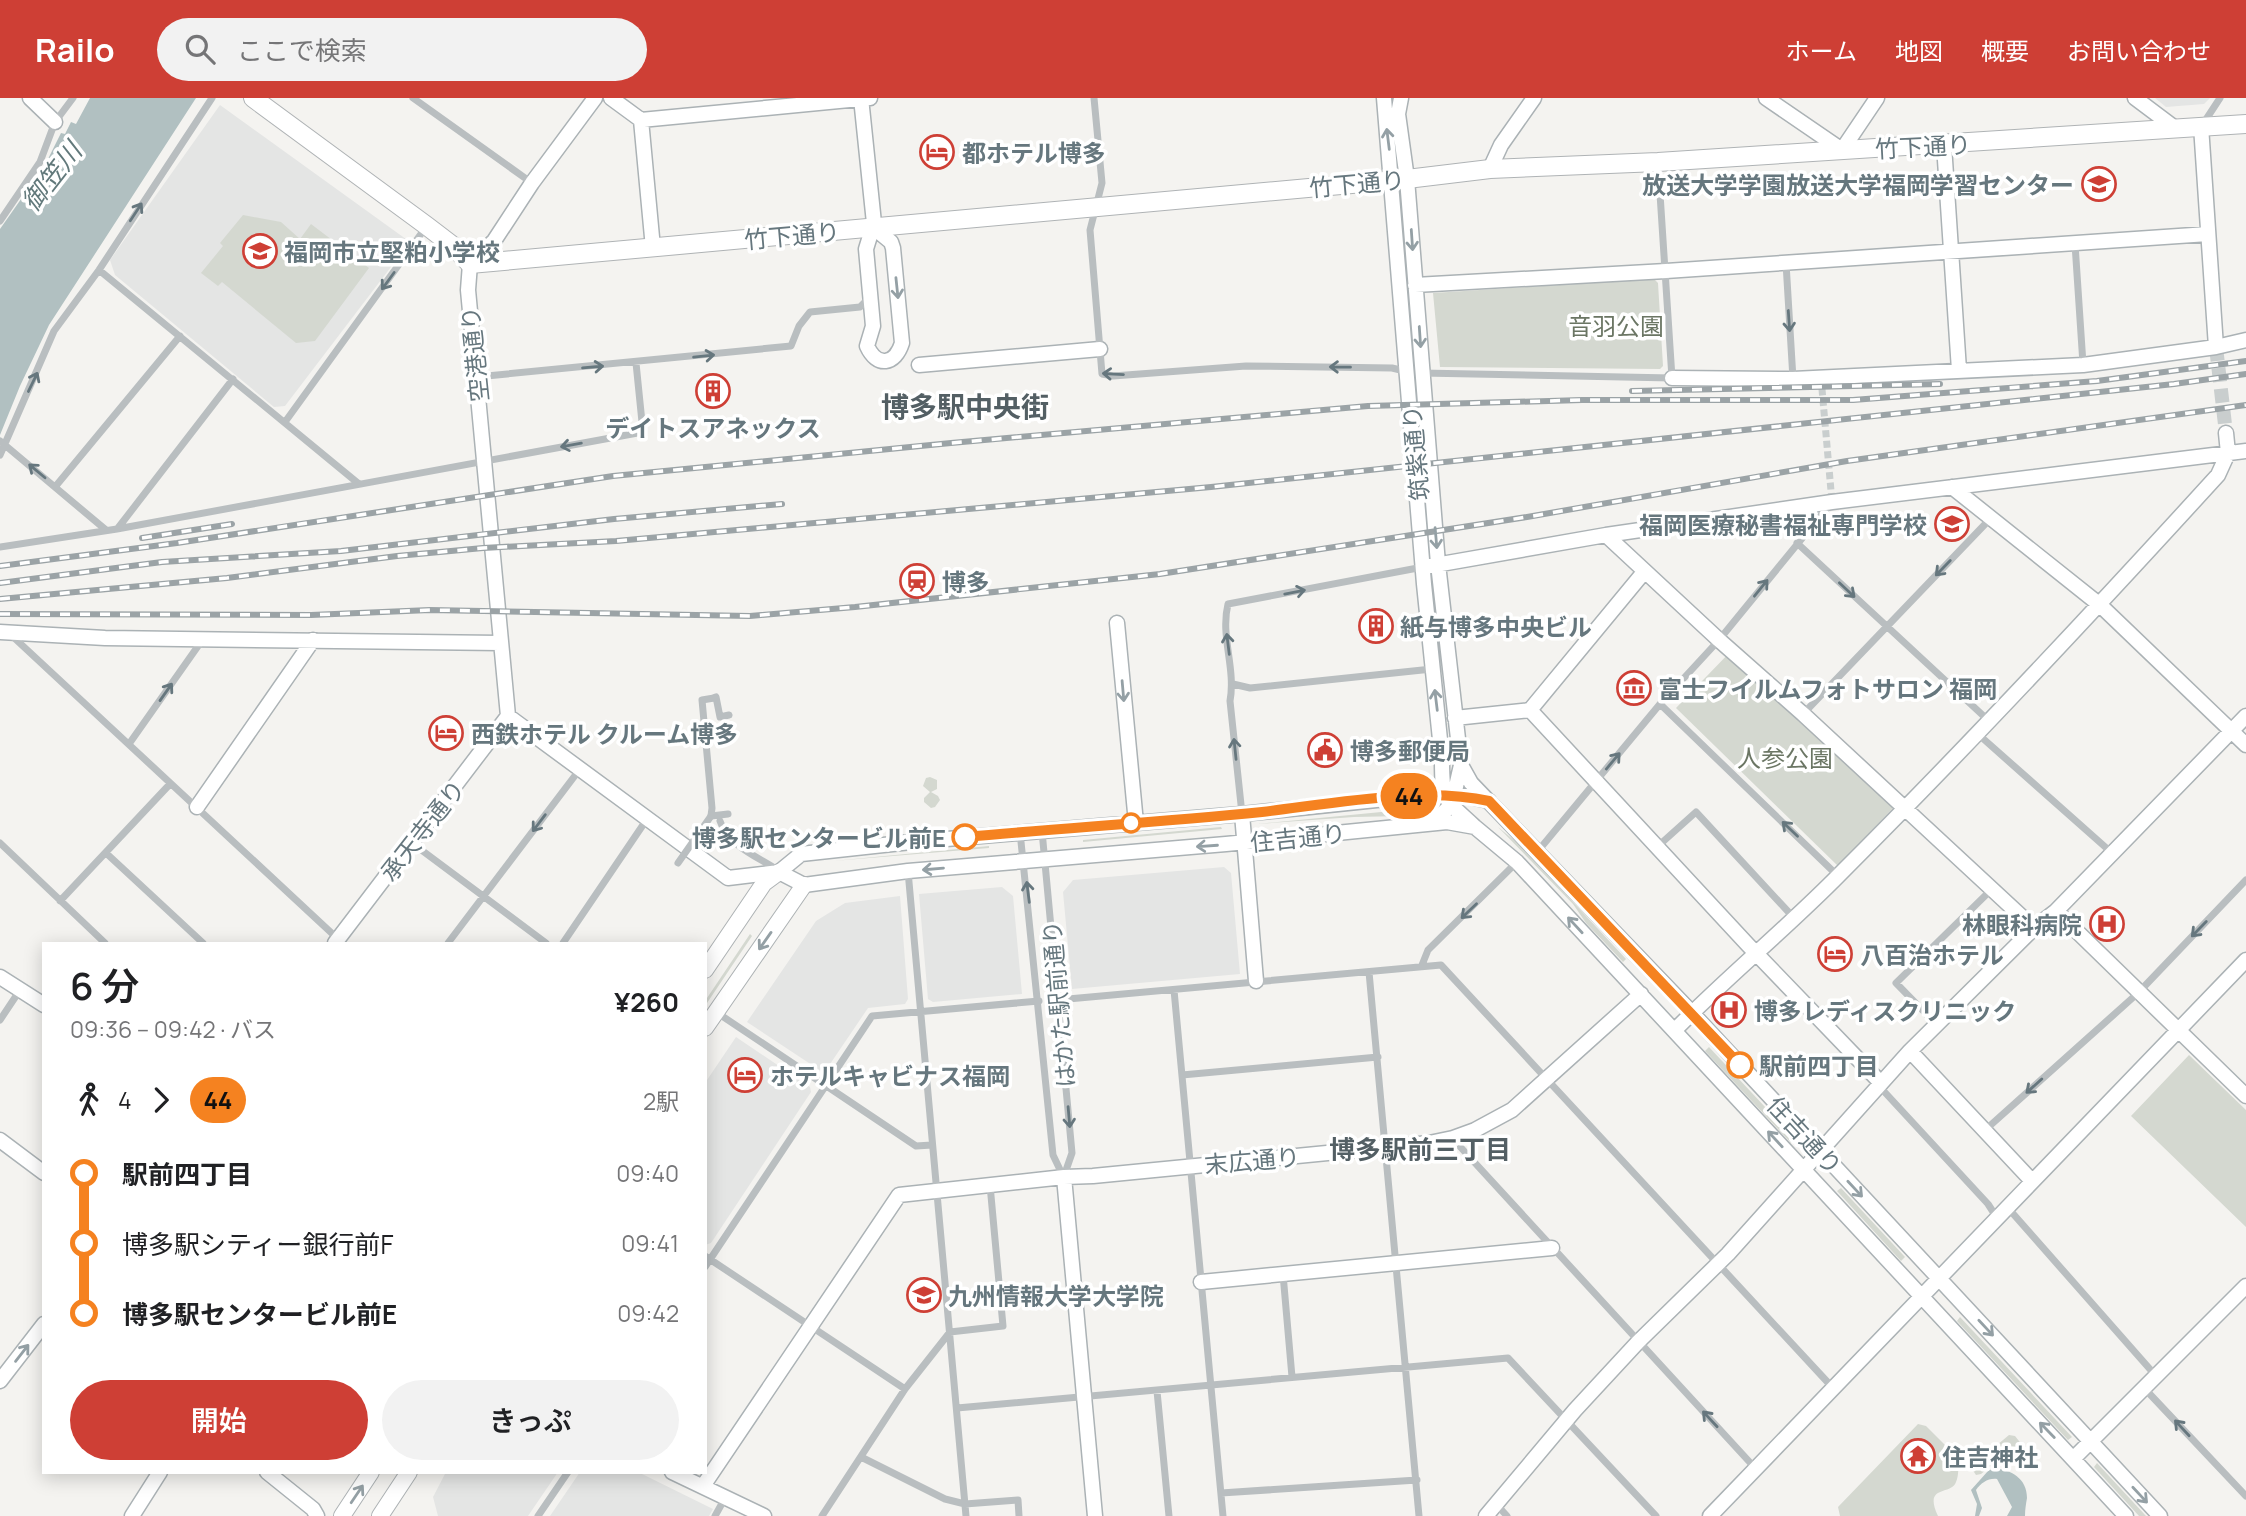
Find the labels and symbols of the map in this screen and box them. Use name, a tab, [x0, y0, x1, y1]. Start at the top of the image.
street label: 竹下通り	[1874, 127, 1972, 165]
one-way arrow	[1382, 128, 1395, 151]
water label: 御笠川	[13, 132, 91, 218]
hotel icon: 都ホテル博多	[918, 133, 956, 171]
place label: 都ホテル博多	[962, 136, 1106, 169]
street label: 竹下通り	[1308, 162, 1406, 204]
school or university icon: 放送大学学園放送大学福岡学習センター	[2080, 165, 2118, 203]
place label: 放送大学学園放送大学福岡学習センター	[1642, 168, 2074, 201]
one-way arrow	[129, 203, 143, 223]
street label: 竹下通り	[743, 214, 841, 256]
one-way arrow	[1406, 228, 1419, 250]
school or university icon: 福岡市立堅粕小学校	[241, 232, 279, 270]
place label: 福岡市立堅粕小学校	[284, 235, 500, 268]
one-way arrow	[380, 271, 395, 290]
one-way arrow	[890, 276, 903, 299]
street label: 空港通り	[453, 305, 495, 403]
park label: 音羽公園	[1568, 309, 1664, 342]
one-way arrow	[1783, 309, 1796, 332]
one-way arrow	[1413, 325, 1426, 348]
one-way arrow	[692, 349, 715, 362]
one-way arrow	[581, 360, 604, 373]
one-way arrow	[1329, 360, 1352, 374]
one-way arrow	[1103, 367, 1125, 380]
one-way arrow	[27, 372, 40, 393]
building icon: デイトスアネックス	[694, 372, 732, 410]
district label: 博多駅中央街	[881, 387, 1049, 425]
street label: 筑紫通り	[1394, 404, 1436, 502]
place label: デイトスアネックス	[605, 411, 821, 444]
one-way arrow	[560, 439, 583, 452]
one-way arrow	[28, 463, 46, 479]
school or university icon: 福岡医療秘書福祉専門学校	[1933, 505, 1971, 543]
place label: 福岡医療秘書福祉専門学校	[1639, 508, 1927, 541]
one-way arrow	[1430, 527, 1443, 549]
one-way arrow	[1934, 559, 1951, 576]
station icon: 博多	[898, 562, 936, 600]
place label: 博多	[942, 565, 990, 598]
one-way arrow	[1753, 579, 1769, 597]
one-way arrow	[1838, 581, 1855, 598]
one-way arrow	[1283, 585, 1306, 598]
building icon: 紙与博多中央ビル	[1357, 607, 1395, 645]
place label: 紙与博多中央ビル	[1400, 610, 1592, 643]
one-way arrow	[1221, 633, 1234, 656]
museum icon: 富士フイルムフォトサロン 福岡	[1615, 669, 1653, 707]
place label: 富士フイルムフォトサロン 福岡	[1658, 672, 1997, 705]
one-way arrow	[1117, 679, 1130, 702]
one-way arrow	[159, 683, 173, 702]
one-way arrow	[1429, 689, 1442, 712]
hotel icon: 西鉄ホテル クルーム博多	[427, 714, 465, 752]
place label: 西鉄ホテル クルーム博多	[471, 717, 738, 750]
public building icon: 博多郵便局	[1306, 731, 1344, 769]
place label: 博多郵便局	[1350, 734, 1470, 767]
one-way arrow	[1228, 738, 1241, 760]
park label: 人参公園	[1737, 741, 1833, 774]
one-way arrow	[1605, 752, 1621, 770]
street label: 承天寺通り	[372, 773, 472, 887]
line badge: 44	[1378, 773, 1440, 819]
unlabelled marker	[1121, 813, 1141, 833]
one-way arrow	[532, 814, 547, 832]
street label: 住吉通り	[1249, 816, 1347, 858]
one-way arrow	[1782, 820, 1799, 837]
place label: 博多駅センタービル前E	[692, 821, 946, 854]
marker: 博多駅センタービル前E	[952, 824, 978, 850]
one-way arrow	[1196, 840, 1219, 853]
one-way arrow	[922, 863, 945, 876]
one-way arrow	[1021, 881, 1034, 904]
one-way arrow	[1461, 902, 1478, 919]
hospital icon: 林眼科病院	[2088, 905, 2126, 943]
place label: 林眼科病院	[1962, 908, 2082, 941]
one-way arrow	[1567, 917, 1584, 934]
street label: はかた駅前通り	[1034, 919, 1082, 1089]
one-way arrow	[2190, 921, 2207, 938]
one-way arrow	[758, 931, 772, 950]
hotel icon: 八百治ホテル	[1816, 935, 1854, 973]
place label: 八百治ホテル	[1860, 938, 2004, 971]
hospital icon: 博多レディスクリニック	[1710, 991, 1748, 1029]
place label: 博多レディスクリニック	[1754, 994, 2016, 1027]
place label: 駅前四丁目	[1759, 1049, 1879, 1082]
marker: 駅前四丁目	[1727, 1052, 1753, 1078]
hotel icon: ホテルキャビナス福岡	[726, 1056, 764, 1094]
place label: ホテルキャビナス福岡	[770, 1059, 1010, 1092]
one-way arrow	[2025, 1078, 2043, 1094]
street label: 住吉通り	[1760, 1089, 1850, 1181]
one-way arrow	[1063, 1106, 1076, 1128]
one-way arrow	[1767, 1130, 1783, 1148]
district label: 博多駅前三丁目	[1329, 1131, 1511, 1167]
street label: 末広通り	[1203, 1139, 1301, 1181]
one-way arrow	[1847, 1180, 1863, 1198]
school or university icon: 九州情報大学大学院	[905, 1276, 943, 1314]
place label: 九州情報大学大学院	[948, 1279, 1164, 1312]
one-way arrow	[1977, 1319, 1994, 1336]
one-way arrow	[14, 1344, 29, 1362]
one-way arrow	[1701, 1410, 1718, 1427]
one-way arrow	[2174, 1420, 2191, 1437]
one-way arrow	[2038, 1422, 2055, 1439]
temple icon: 住吉神社	[1899, 1437, 1937, 1475]
place label: 住吉神社	[1942, 1440, 2038, 1473]
one-way arrow	[349, 1485, 364, 1504]
one-way arrow	[2132, 1486, 2149, 1503]

